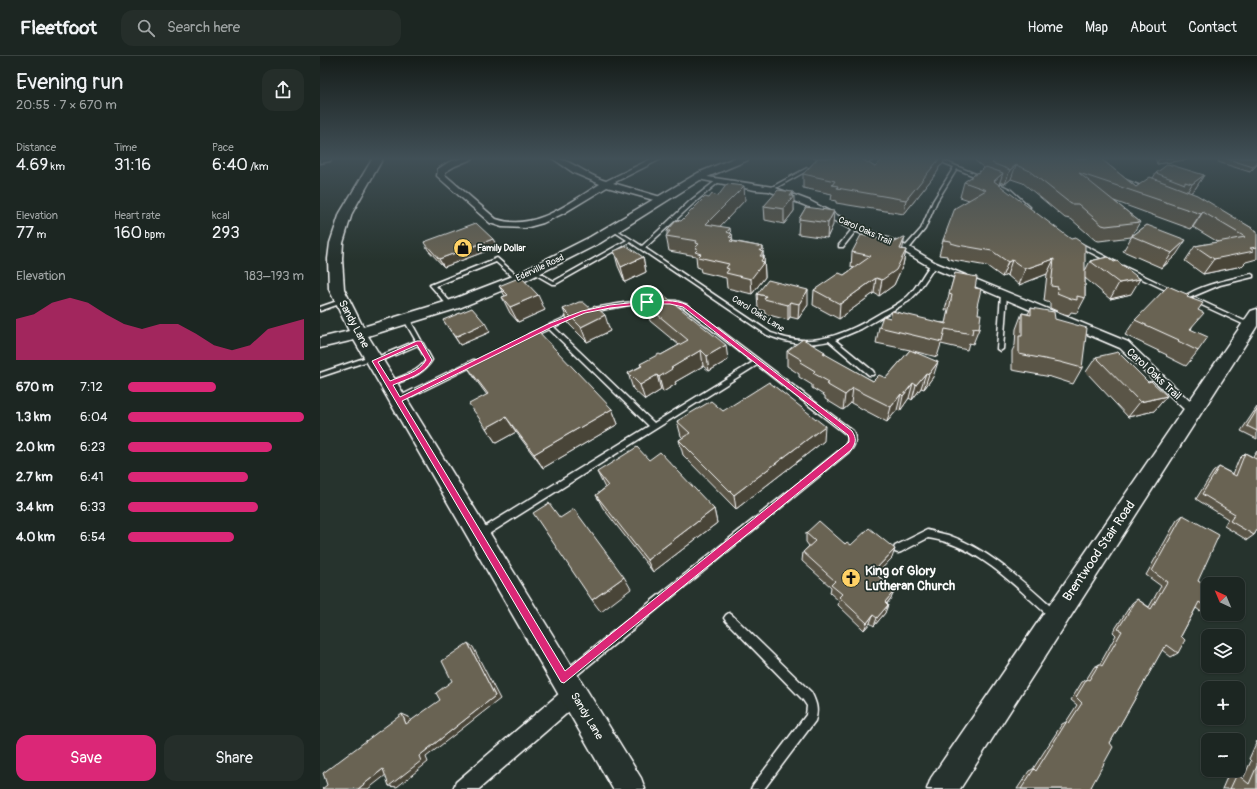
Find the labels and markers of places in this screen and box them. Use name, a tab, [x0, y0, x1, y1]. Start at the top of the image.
shop icon: Family Dollar	[452, 237, 474, 259]
place label: Family Dollar	[477, 243, 527, 254]
pin	[630, 285, 664, 319]
place label: King of Glory Lutheran Church	[865, 563, 955, 594]
church icon: King of Glory Lutheran Church	[840, 567, 862, 589]

